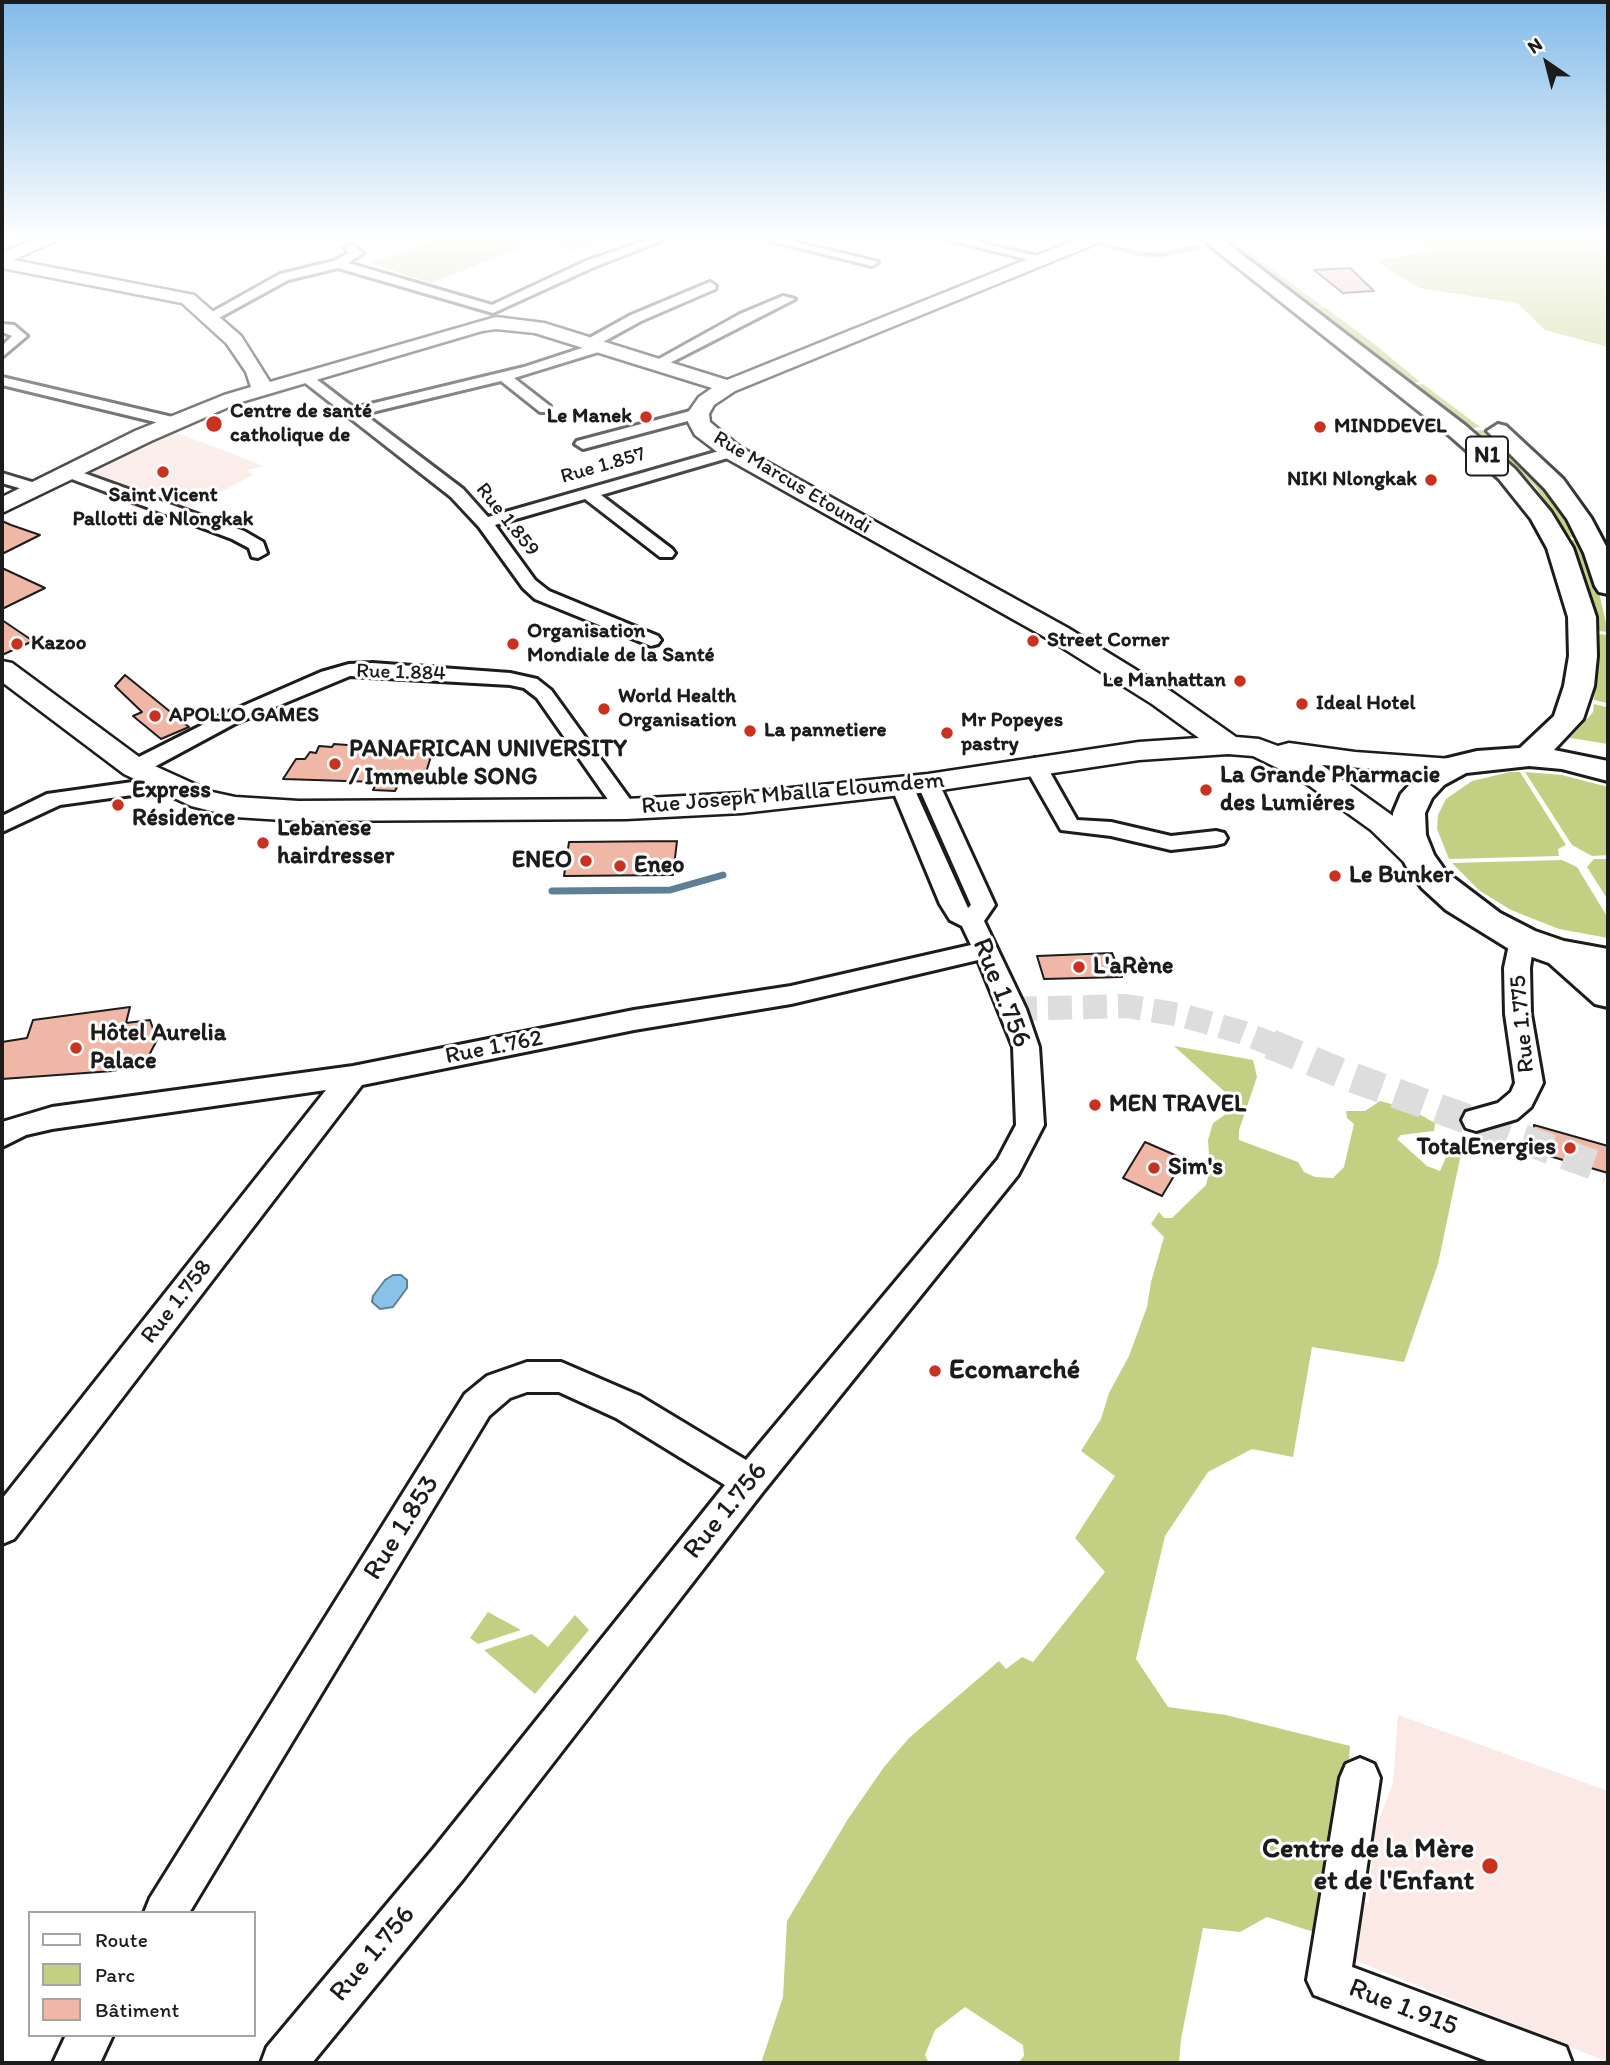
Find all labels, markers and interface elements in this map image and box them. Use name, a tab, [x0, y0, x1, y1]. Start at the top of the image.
north arrow	[1512, 28, 1582, 98]
text: N	[1523, 32, 1547, 58]
place label: Centre de santé catholique de	[230, 399, 372, 449]
place label: Le Manek	[547, 404, 632, 430]
marker: Le Manek	[638, 409, 654, 425]
marker: Centre de santé catholique de	[204, 414, 224, 434]
place label: MINDDEVEL	[1334, 414, 1447, 440]
marker: MINDDEVEL	[1312, 419, 1328, 435]
street label: Rue Marcus Etoundi	[709, 426, 875, 540]
road number: N1	[1466, 436, 1508, 476]
street label: Rue 1.857	[558, 442, 648, 490]
marker: Saint Vicent Pallotti de Nlongkak	[155, 464, 171, 480]
place label: NIKI Nlongkak	[1287, 467, 1417, 493]
marker: NIKI Nlongkak	[1423, 472, 1439, 488]
street label: Rue 1.859	[470, 478, 544, 562]
place label: Saint Vicent Pallotti de Nlongkak	[73, 483, 253, 533]
place label: Organisation Mondiale de la Santé	[527, 619, 715, 669]
place label: Street Corner	[1047, 628, 1169, 654]
place label: Kazoo	[31, 631, 86, 657]
marker: Street Corner	[1025, 633, 1041, 649]
marker: Kazoo	[9, 636, 25, 652]
marker: Organisation Mondiale de la Santé	[505, 636, 521, 652]
street label: Rue 1.884	[356, 659, 446, 687]
place label: Le Manhattan	[1103, 668, 1226, 694]
marker: Le Manhattan	[1232, 673, 1248, 689]
place label: World Health Organisation	[618, 684, 737, 734]
place label: Ideal Hotel	[1316, 691, 1415, 717]
marker: Ideal Hotel	[1294, 696, 1310, 712]
marker: World Health Organisation	[596, 701, 612, 717]
place label: APOLLO GAMES	[169, 703, 319, 729]
marker: APOLLO GAMES	[147, 708, 163, 724]
place label: Mr Popeyes pastry	[961, 708, 1063, 758]
place label: La pannetiere	[764, 718, 887, 744]
marker: La pannetiere	[742, 723, 758, 739]
marker: Mr Popeyes pastry	[939, 725, 955, 741]
place label: PANAFRICAN UNIVERSITY / Immeuble SONG	[349, 736, 627, 792]
marker: PANAFRICAN UNIVERSITY / Immeuble SONG	[327, 756, 343, 772]
place label: La Grande Pharmacie des Lumiéres	[1220, 762, 1440, 818]
street label: Rue Joseph Mballa Eloumdem	[640, 766, 946, 822]
place label: Express Résidence	[132, 777, 235, 833]
marker: La Grande Pharmacie des Lumiéres	[1198, 782, 1214, 798]
marker: Express Résidence	[110, 797, 126, 813]
place label: Lebanese hairdresser	[277, 815, 394, 871]
marker: Lebanese hairdresser	[255, 835, 271, 851]
place label: ENEO	[512, 847, 572, 875]
place label: Eneo	[634, 852, 684, 880]
marker: ENEO	[578, 853, 594, 869]
marker: Eneo	[612, 858, 628, 874]
place label: Le Bunker	[1349, 862, 1453, 890]
marker: Le Bunker	[1327, 868, 1343, 884]
street label: Rue 1.756	[964, 933, 1038, 1053]
place label: L'aRène	[1093, 953, 1173, 981]
marker: L'aRène	[1071, 959, 1087, 975]
street label: Rue 1.775	[1504, 974, 1542, 1074]
place label: Hôtel Aurelia Palace	[90, 1020, 226, 1076]
street label: Rue 1.762	[443, 1024, 545, 1072]
marker: Hôtel Aurelia Palace	[68, 1040, 84, 1056]
place label: MEN TRAVEL	[1109, 1091, 1246, 1119]
marker: MEN TRAVEL	[1087, 1097, 1103, 1113]
place label: TotalEnergies	[1417, 1134, 1556, 1162]
marker: TotalEnergies	[1562, 1140, 1578, 1156]
place label: Sim's	[1168, 1154, 1223, 1182]
marker: Sim's	[1146, 1160, 1162, 1176]
street label: Rue 1.758	[135, 1254, 219, 1350]
place label: Ecomarché	[949, 1354, 1080, 1388]
marker: Ecomarché	[927, 1363, 943, 1379]
street label: Rue 1.756	[677, 1456, 775, 1566]
street label: Rue 1.853	[357, 1469, 447, 1587]
place label: Centre de la Mère et de l'Enfant	[1262, 1833, 1474, 1899]
marker: Centre de la Mère et de l'Enfant	[1480, 1856, 1500, 1876]
street label: Rue 1.756	[323, 1899, 423, 2009]
legend	[28, 1911, 256, 2037]
text: Route	[95, 1927, 148, 1952]
text: Parc	[95, 1962, 135, 1987]
street label: Rue 1.915	[1344, 1972, 1462, 2044]
text: Bâtiment	[95, 1997, 179, 2022]

